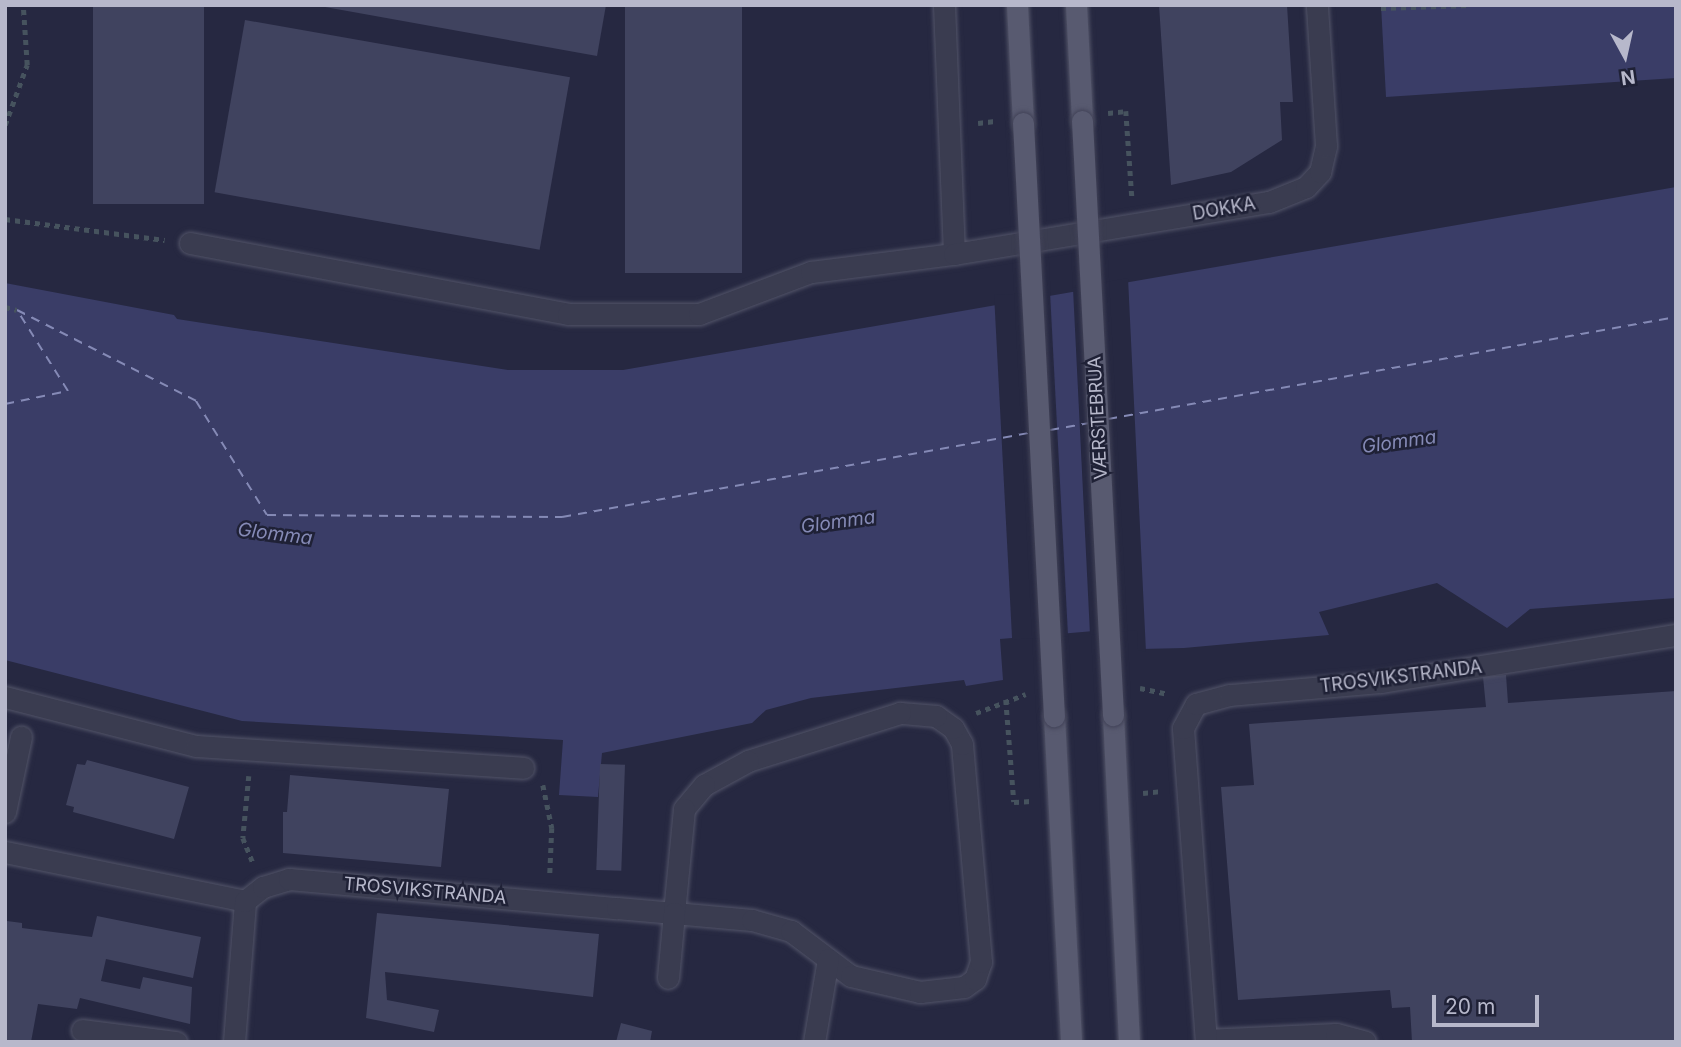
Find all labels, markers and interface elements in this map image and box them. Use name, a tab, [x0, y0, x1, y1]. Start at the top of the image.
north arrow	[1590, 21, 1660, 91]
text: N	[1619, 65, 1637, 90]
street label: DOKKA	[1191, 193, 1257, 225]
street label: VÆRSTEBRUA	[1084, 356, 1112, 480]
water label: Glomma	[1360, 425, 1438, 459]
water label: Glomma	[799, 505, 877, 539]
water label: Glomma	[236, 518, 314, 550]
street label: TROSVIKSTRANDA	[1319, 656, 1483, 698]
street label: TROSVIKSTRANDA	[343, 873, 507, 909]
scale bar	[1436, 981, 1543, 1025]
text: 20 m	[1445, 994, 1495, 1019]

